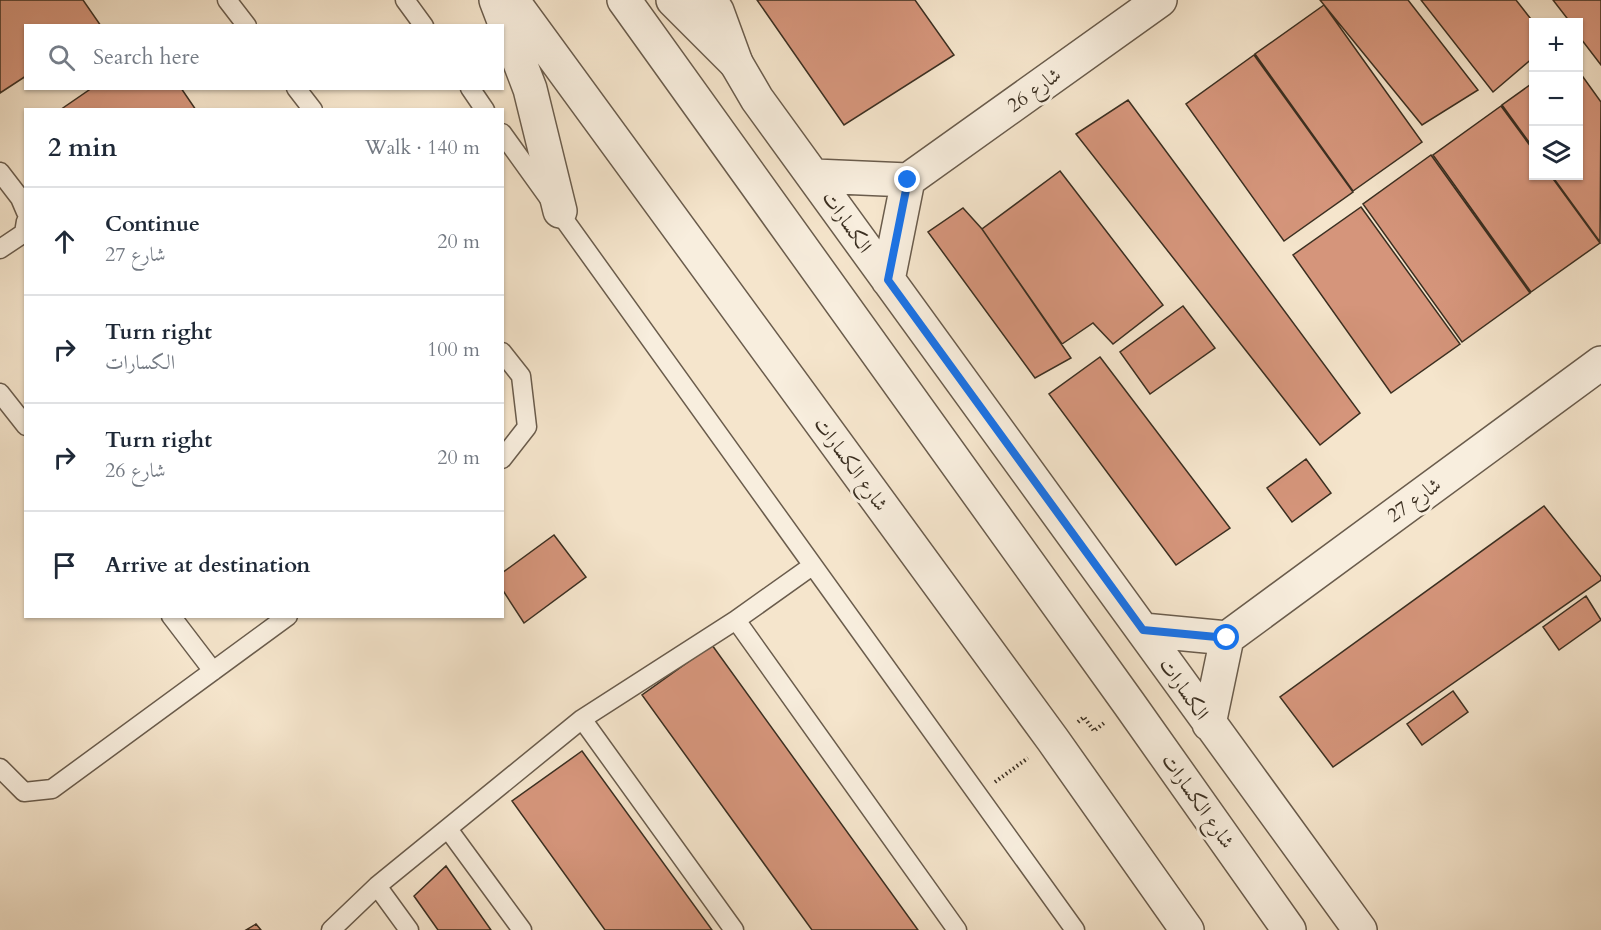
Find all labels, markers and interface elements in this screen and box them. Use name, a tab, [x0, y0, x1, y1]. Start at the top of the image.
map controls	[1529, 18, 1583, 180]
button: +	[1529, 18, 1583, 72]
search box	[24, 24, 504, 90]
icon: search	[45, 41, 78, 74]
text: Search here	[93, 42, 200, 72]
street label: شارع 26	[1002, 61, 1069, 122]
button: −	[1529, 72, 1583, 126]
button: layers	[1529, 126, 1583, 180]
text: 2 min	[48, 130, 117, 165]
text: Walk · 140 m	[365, 134, 480, 161]
route end	[894, 166, 920, 192]
street label: الكسارات	[816, 186, 878, 258]
text: Continue	[105, 209, 200, 239]
icon: ahead	[48, 225, 81, 258]
text: 20 m	[437, 228, 480, 255]
text: شارع 27	[105, 241, 166, 268]
text: Turn right	[105, 317, 212, 347]
icon: right	[48, 333, 81, 366]
text: 100 m	[427, 336, 480, 363]
text: الكسارات	[105, 349, 175, 376]
street label: شارع الكسارات	[804, 411, 894, 519]
text: Turn right	[105, 425, 212, 455]
icon: right	[48, 441, 81, 474]
text: 20 m	[437, 444, 480, 471]
text: شارع 26	[105, 457, 166, 484]
street label: شارع 27	[1382, 471, 1449, 532]
icon: arrive	[48, 549, 81, 582]
text: Arrive at destination	[105, 550, 310, 580]
route start	[1213, 624, 1239, 650]
street label: الكسارات	[1153, 653, 1215, 725]
street label: شارع الكسارات	[1152, 748, 1241, 856]

